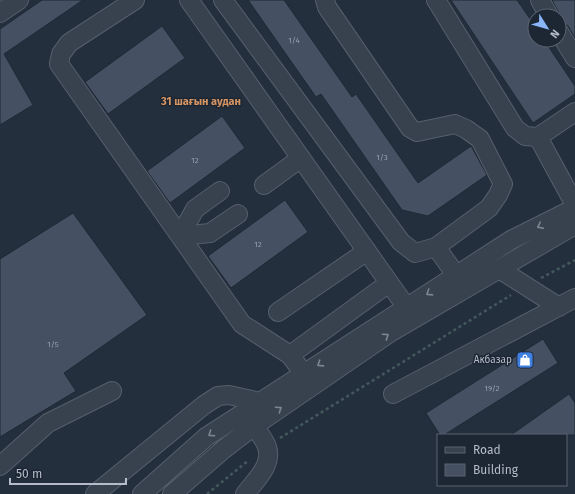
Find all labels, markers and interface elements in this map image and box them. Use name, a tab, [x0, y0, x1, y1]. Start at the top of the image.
north arrow	[527, 8, 567, 48]
text: N	[547, 27, 562, 41]
house number: 1/4	[288, 36, 300, 45]
district label: 31 шағын аудан	[160, 95, 241, 108]
house number: 1/3	[376, 153, 388, 162]
house number: 12	[191, 156, 199, 165]
one-way arrow	[537, 221, 544, 228]
house number: 12	[254, 240, 262, 249]
one-way arrow	[426, 288, 433, 296]
one-way arrow	[382, 333, 389, 340]
house number: 1/5	[47, 340, 59, 349]
shop icon: Акбазар	[515, 350, 535, 370]
place label: Акбазар	[474, 354, 512, 366]
one-way arrow	[317, 359, 324, 367]
house number: 19/2	[484, 384, 500, 393]
one-way arrow	[274, 407, 281, 414]
one-way arrow	[208, 430, 215, 437]
legend	[437, 434, 567, 486]
text: Road	[473, 443, 501, 457]
scale bar	[10, 460, 126, 486]
text: Building	[473, 463, 519, 477]
text: 50 m	[16, 467, 42, 481]

